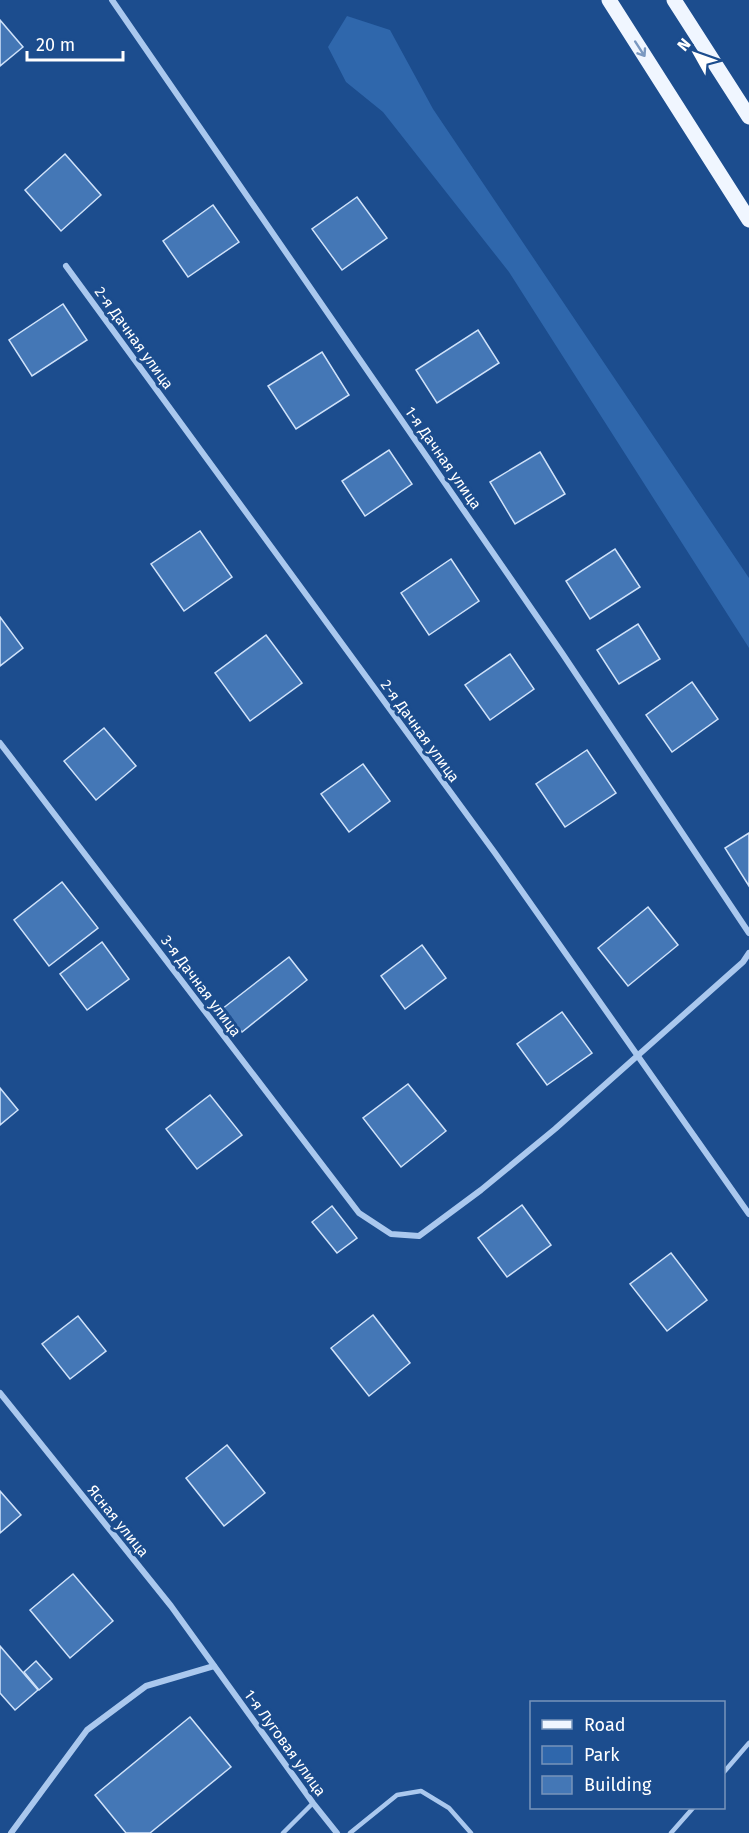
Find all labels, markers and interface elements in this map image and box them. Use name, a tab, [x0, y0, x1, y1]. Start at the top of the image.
scale bar	[27, 24, 123, 62]
north arrow	[665, 24, 725, 84]
text: 20 m	[36, 34, 75, 56]
text: N	[673, 35, 695, 55]
one-way arrow	[635, 40, 647, 57]
street label: 2-я Дачная улица	[91, 283, 177, 393]
street label: 1-я Дачная улица	[401, 403, 485, 513]
street label: 2-я Дачная улица	[377, 676, 463, 786]
street label: 3-я Дачная улица	[157, 932, 245, 1040]
street label: Ясная улица	[84, 1481, 152, 1561]
street label: 1-я Луговая улица	[240, 1686, 330, 1800]
legend	[530, 1701, 725, 1809]
text: Road	[584, 1714, 626, 1736]
text: Park	[584, 1744, 620, 1766]
text: Building	[584, 1774, 652, 1796]

